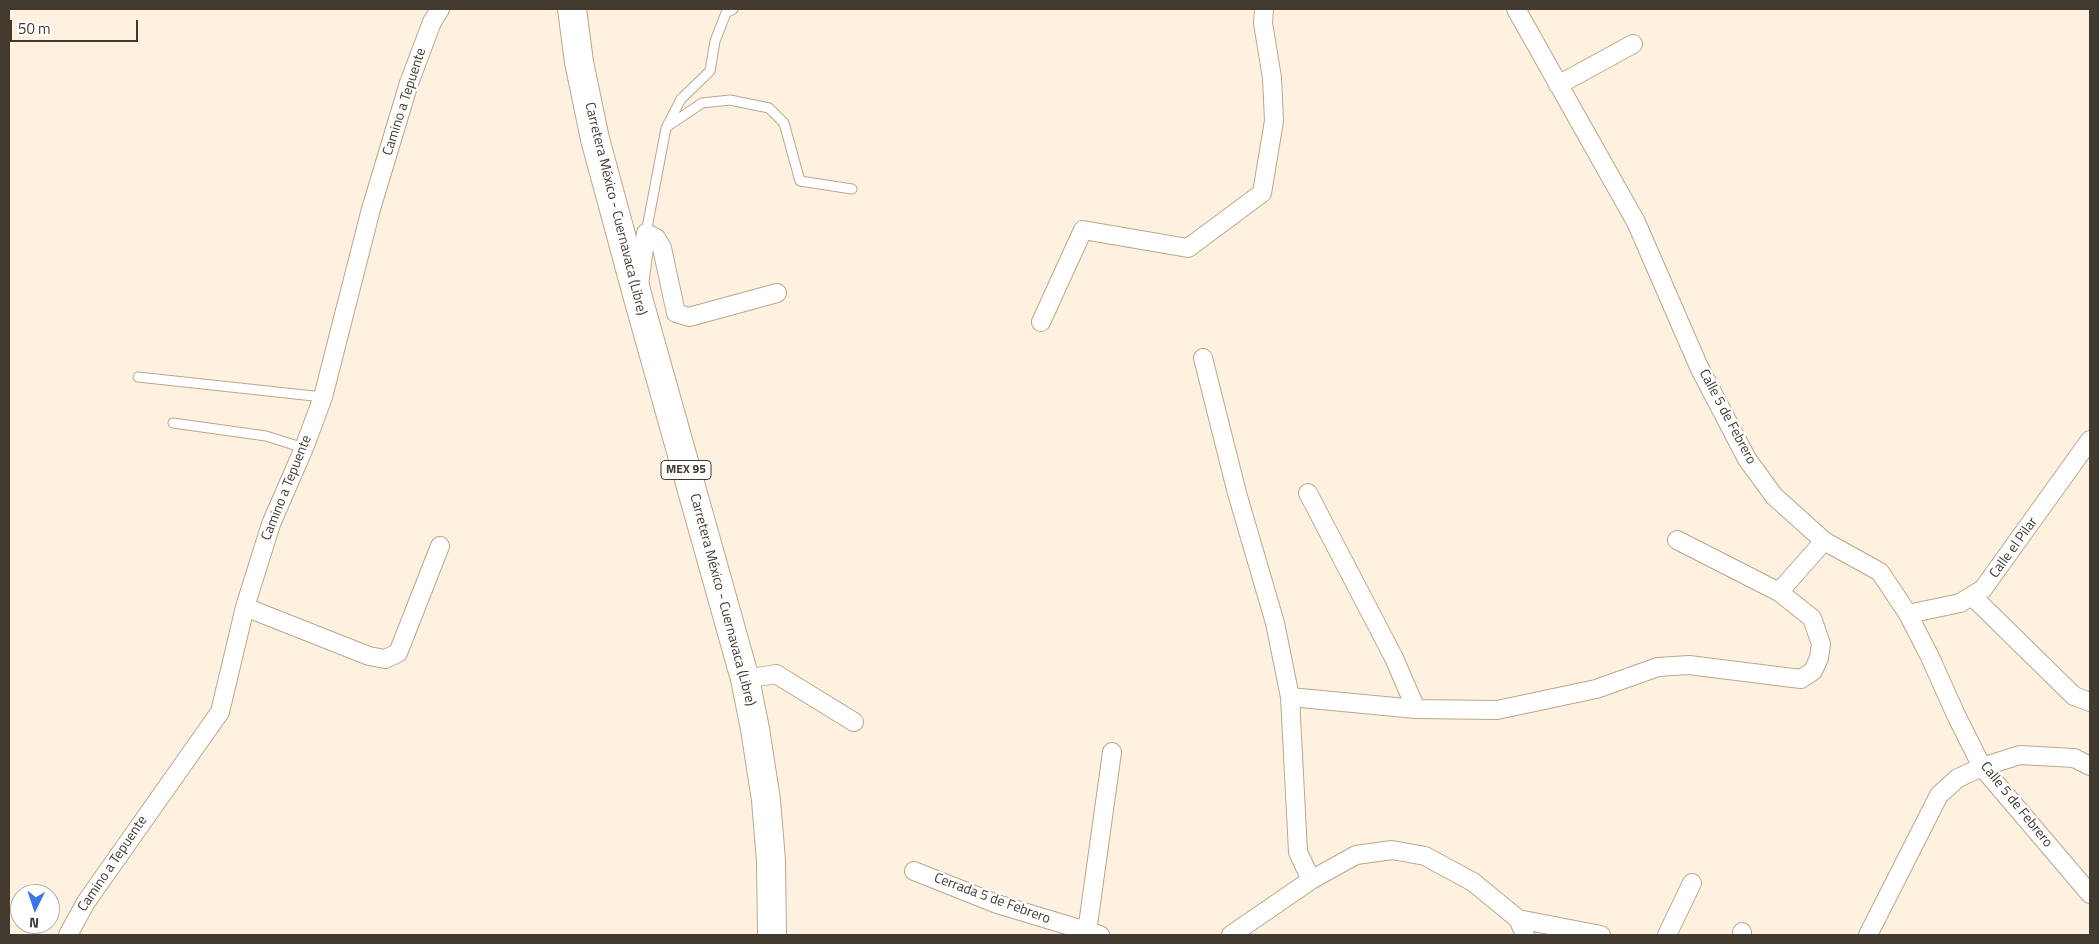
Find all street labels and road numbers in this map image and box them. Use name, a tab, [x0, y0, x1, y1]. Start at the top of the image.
street label: Camino a Tepuente	[380, 46, 430, 158]
street label: Carretera México - Cuernavaca (Libre)	[580, 101, 650, 317]
street label: Calle 5 de Febrero	[1695, 367, 1759, 467]
street label: Camino a Tepuente	[258, 433, 316, 543]
road number: MEX 95	[661, 460, 711, 480]
street label: Carretera México - Cuernavaca (Libre)	[686, 492, 758, 708]
street label: Calle el Pilar	[1986, 514, 2042, 582]
street label: Calle 5 de Febrero	[1976, 759, 2056, 851]
street label: Camino a Tepuente	[75, 813, 151, 915]
street label: Cerrada 5 de Febrero	[932, 870, 1052, 928]

